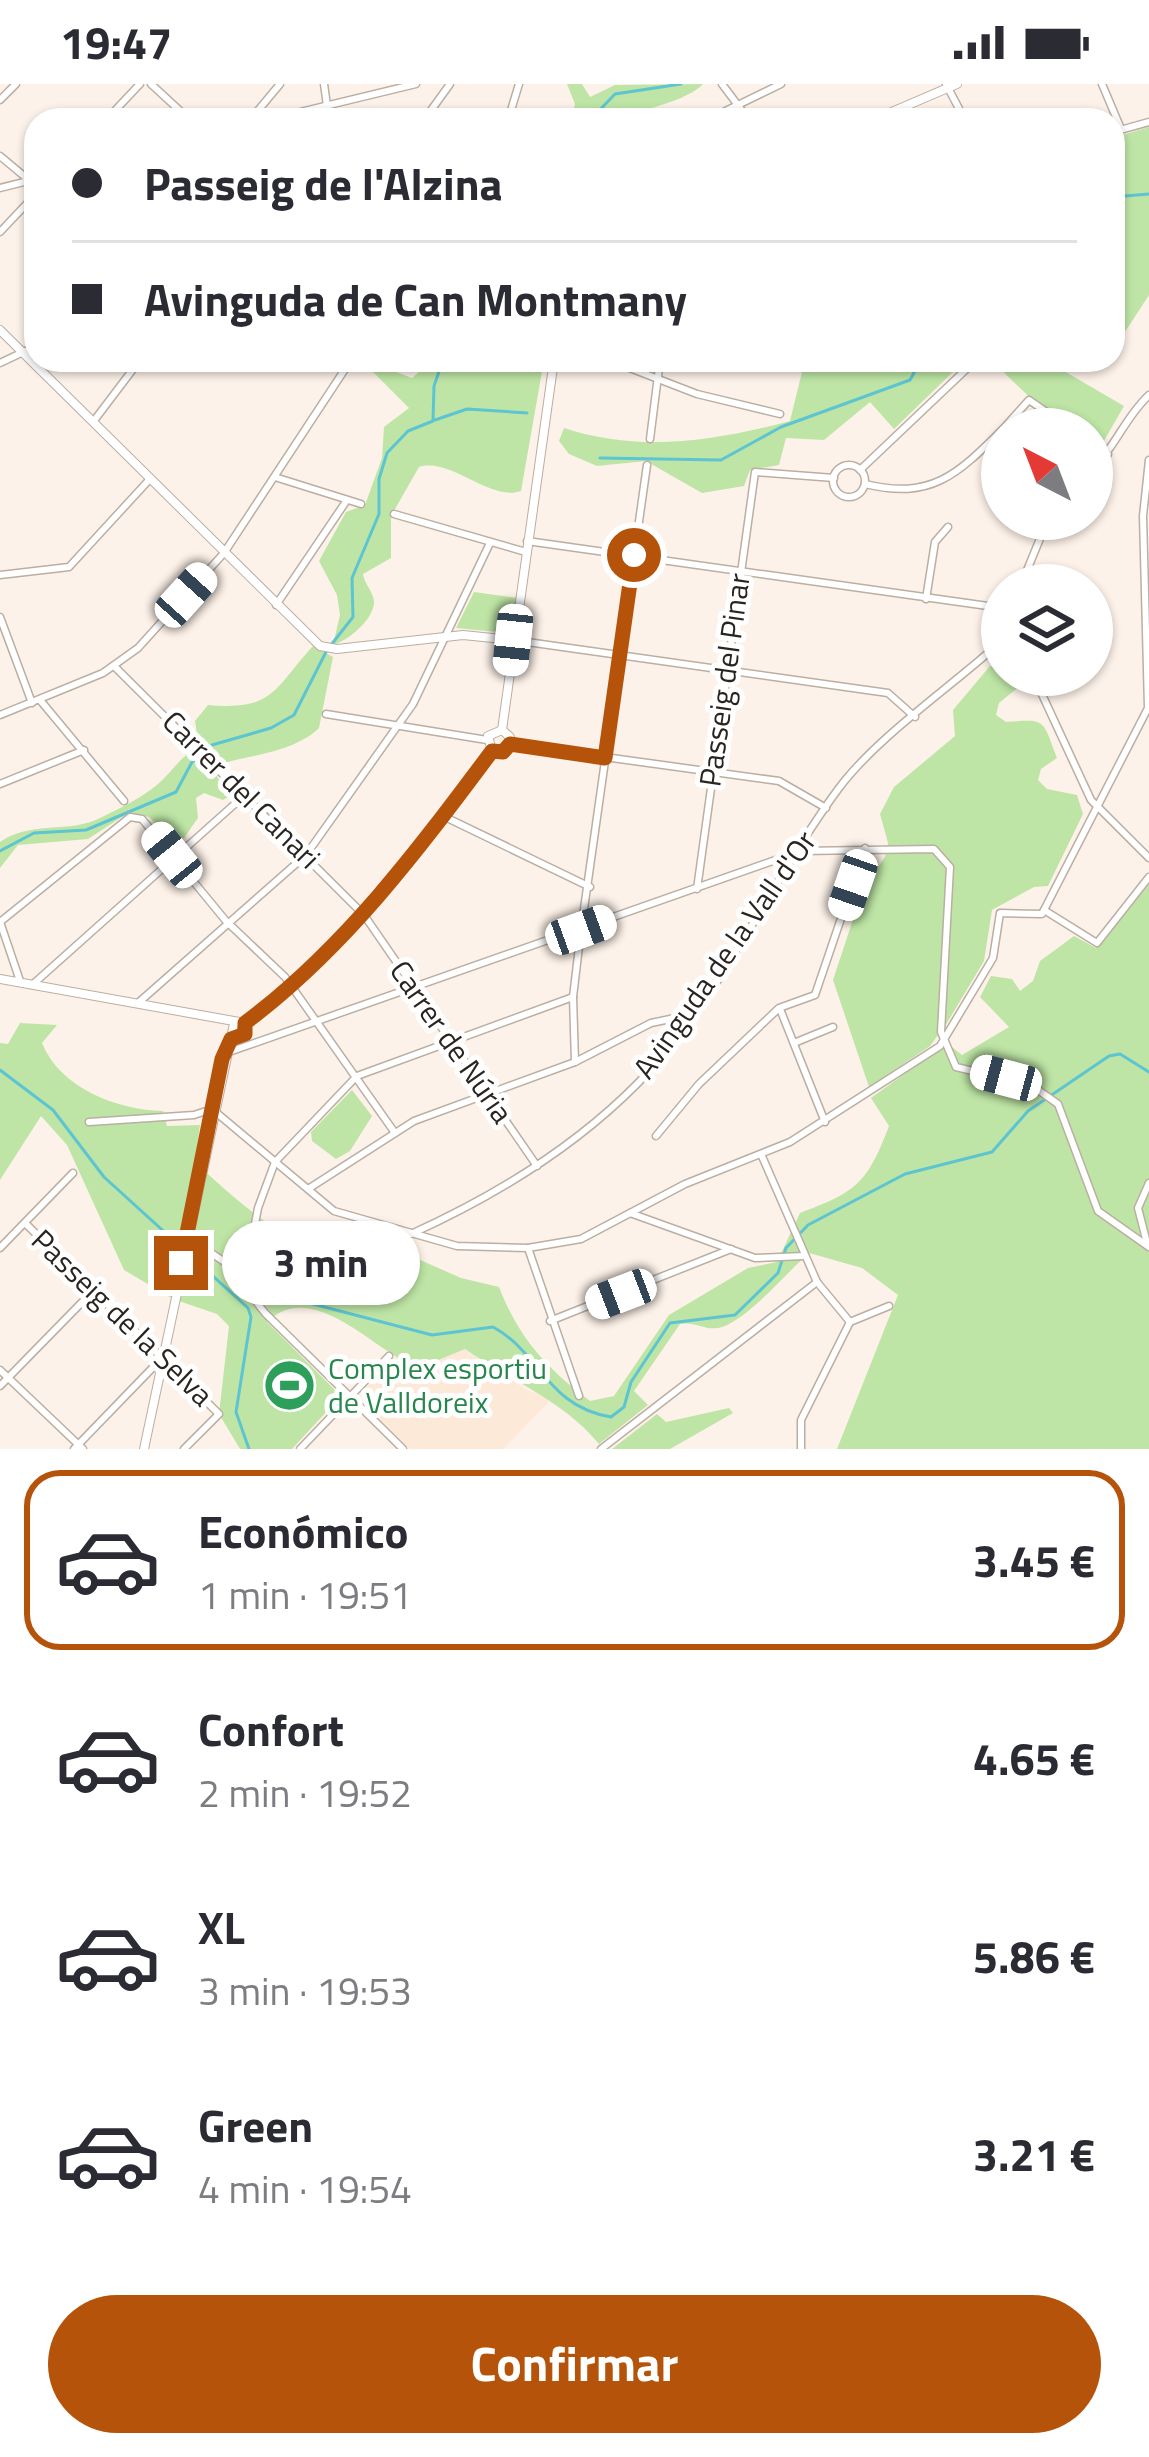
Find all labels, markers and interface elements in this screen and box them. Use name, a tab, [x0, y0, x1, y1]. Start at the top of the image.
text: 19:47	[60, 8, 172, 76]
text: Passeig de l'Alzina	[144, 149, 503, 217]
text: Avinguda de Can Montmany	[144, 265, 687, 333]
north arrow	[981, 408, 1113, 540]
map controls	[981, 408, 1113, 696]
route start	[607, 528, 661, 582]
car	[149, 556, 223, 634]
button: layers	[981, 564, 1113, 696]
street label: Passeig del Pinar	[686, 570, 762, 789]
car	[491, 602, 535, 678]
street label: Carrer del Canari	[152, 700, 331, 879]
car	[135, 816, 209, 894]
street label: Avinguda de la Vall d'Or	[621, 821, 827, 1088]
car	[824, 845, 882, 925]
car	[541, 901, 621, 959]
street label: Carrer de Núria	[379, 951, 525, 1132]
car	[967, 1051, 1045, 1105]
street label: Passeig de la Selva	[21, 1218, 224, 1417]
callout: 3 min	[223, 1221, 421, 1305]
text: 3 min	[274, 1233, 368, 1292]
route end	[154, 1236, 208, 1290]
car	[581, 1264, 661, 1324]
place label: Complex esportiu de Valldoreix	[328, 1345, 547, 1425]
sports icon: Complex esportiu de Valldoreix	[261, 1358, 317, 1414]
text: Económico	[198, 1497, 409, 1565]
icon: car	[54, 1506, 162, 1614]
text: 3.45 €	[973, 1526, 1095, 1594]
text: 1 min · 19:51	[198, 1565, 412, 1624]
text: Confort	[198, 1695, 344, 1763]
icon: car	[54, 1704, 162, 1812]
text: 4.65 €	[973, 1724, 1095, 1792]
text: 2 min · 19:52	[198, 1763, 412, 1822]
text: XL	[198, 1893, 245, 1961]
icon: car	[54, 1902, 162, 2010]
text: 5.86 €	[973, 1922, 1095, 1990]
text: 3 min · 19:53	[198, 1961, 412, 2020]
text: Green	[198, 2091, 313, 2159]
icon: car	[54, 2100, 162, 2208]
text: 3.21 €	[973, 2120, 1095, 2188]
text: 4 min · 19:54	[198, 2159, 412, 2218]
button: Confirmar	[48, 2295, 1101, 2433]

